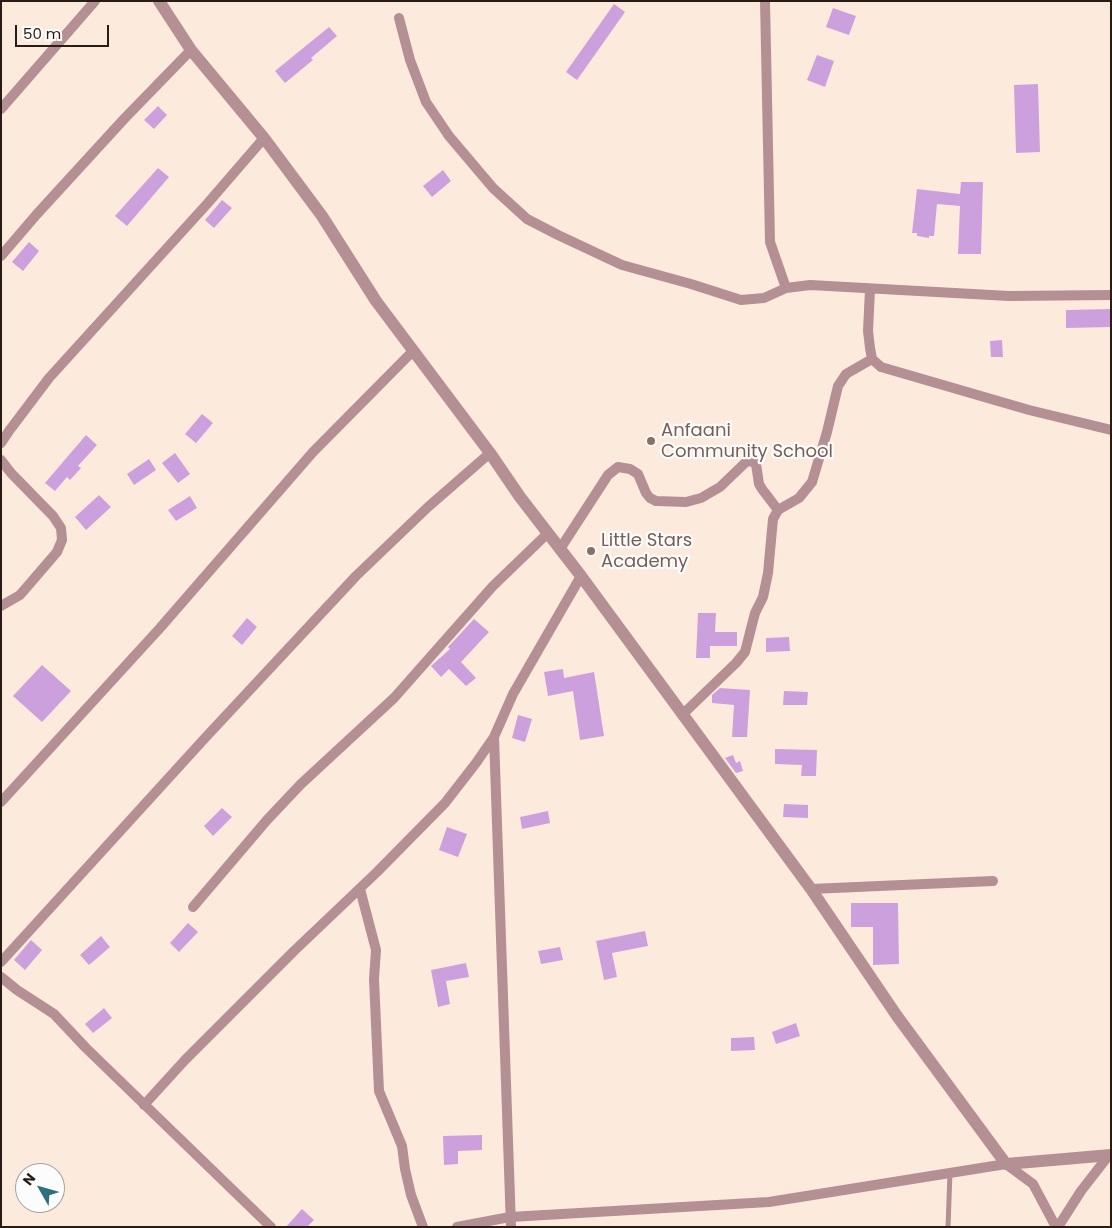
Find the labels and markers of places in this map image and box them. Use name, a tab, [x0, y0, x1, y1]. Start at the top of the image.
place label: Anfaani Community School	[661, 420, 833, 462]
marker: Anfaani Community School	[645, 435, 657, 447]
place label: Little Stars Academy	[601, 530, 692, 572]
marker: Little Stars Academy	[585, 545, 597, 557]

